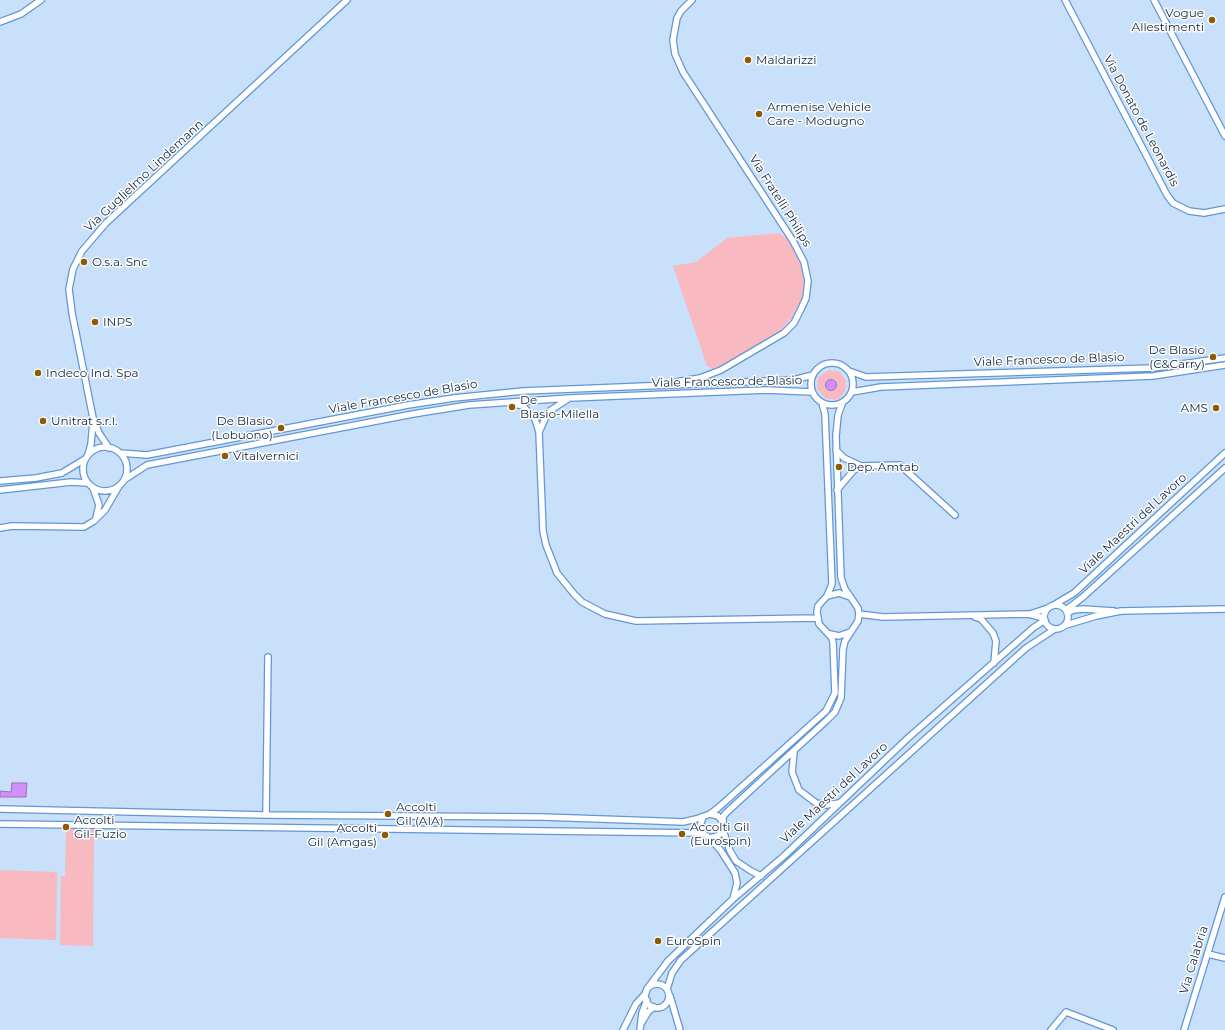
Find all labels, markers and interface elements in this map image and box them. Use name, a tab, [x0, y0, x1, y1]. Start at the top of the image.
place label: Vogue Allestimenti	[1132, 6, 1204, 34]
marker: Vogue Allestimenti	[1207, 15, 1217, 25]
place label: Maldarizzi	[756, 53, 816, 67]
street label: Via Donato de Leonardis	[1100, 53, 1182, 189]
marker: Maldarizzi	[743, 55, 753, 65]
place label: Armenise Vehicle Care - Modugno	[767, 100, 871, 128]
marker: Armenise Vehicle Care - Modugno	[754, 109, 764, 119]
street label: Via Guglielmo Lindemann	[82, 117, 206, 235]
street label: Via Fratelli Philips	[746, 152, 814, 250]
place label: O.s.a. Snc	[92, 255, 148, 269]
marker: O.s.a. Snc	[79, 257, 89, 267]
place label: INPS	[103, 315, 132, 329]
marker: INPS	[90, 317, 100, 327]
place label: De Blasio (C&Carry)	[1149, 343, 1205, 371]
street label: Viale Francesco de Blasio	[973, 350, 1125, 370]
marker: De Blasio (C&Carry)	[1208, 352, 1218, 362]
place label: Indeco Ind. Spa	[46, 366, 139, 380]
marker: Indeco Ind. Spa	[33, 368, 43, 378]
street label: Viale Francesco de Blasio	[652, 373, 802, 391]
street label: Viale Francesco de Blasio	[328, 377, 478, 417]
place label: De Blasio-Milella	[520, 393, 599, 421]
place label: AMS	[1181, 401, 1208, 415]
marker: De Blasio-Milella	[507, 402, 517, 412]
marker: AMS	[1211, 403, 1221, 413]
place label: Unitrat s.r.l.	[51, 414, 117, 428]
place label: De Blasio (Lobuono)	[211, 414, 273, 442]
marker: Unitrat s.r.l.	[38, 416, 48, 426]
marker: De Blasio (Lobuono)	[276, 423, 286, 433]
place label: Vitalvernici	[233, 449, 299, 463]
marker: Vitalvernici	[220, 451, 230, 461]
place label: Dep. Amtab	[847, 460, 919, 474]
marker: Dep. Amtab	[834, 462, 844, 472]
street label: Viale Maestri del Lavoro	[1076, 470, 1190, 578]
street label: Viale Maestri del Lavoro	[777, 739, 891, 847]
place label: Accolti Gil (AIA)	[396, 800, 444, 828]
marker: Accolti Gil (AIA)	[383, 809, 393, 819]
place label: Accolti Gil-Fuzio	[74, 813, 127, 841]
place label: Accolti Gil (Eurospin)	[690, 820, 751, 848]
place label: Accolti Gil (Amgas)	[308, 821, 377, 849]
marker: Accolti Gil-Fuzio	[61, 822, 71, 832]
marker: Accolti Gil (Eurospin)	[677, 829, 687, 839]
marker: Accolti Gil (Amgas)	[380, 830, 390, 840]
street label: Via Calabria	[1177, 924, 1211, 996]
place label: EuroSpin	[666, 934, 721, 948]
marker: EuroSpin	[653, 936, 663, 946]

